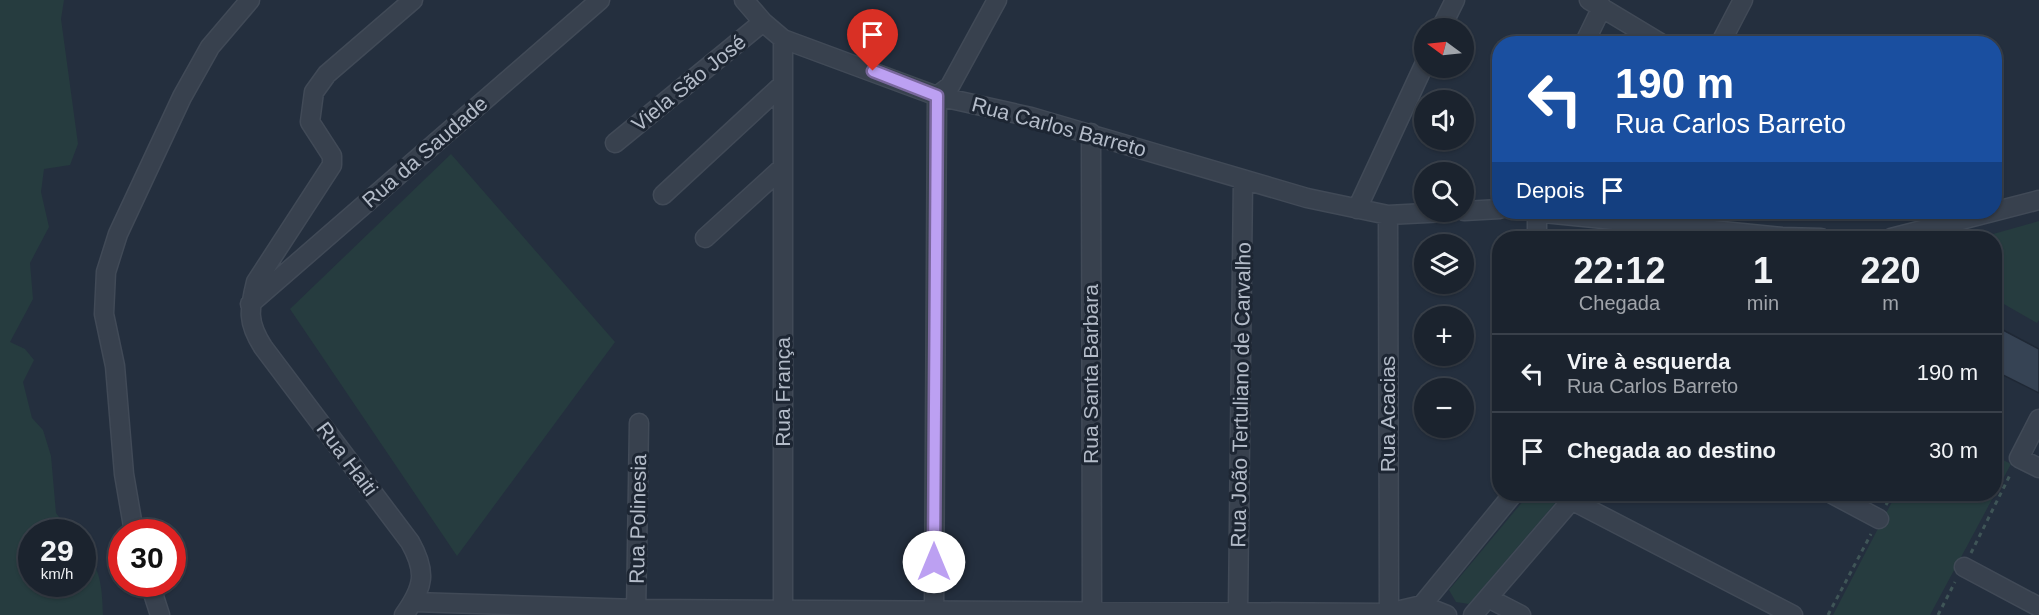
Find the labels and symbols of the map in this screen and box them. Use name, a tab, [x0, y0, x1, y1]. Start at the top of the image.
pin	[847, 9, 898, 71]
north arrow	[1414, 18, 1474, 78]
street label: Viela São José	[627, 30, 750, 136]
street label: Rua da Saudade	[358, 91, 492, 212]
street label: Rua Carlos Barreto	[969, 92, 1149, 161]
street label: Rua João Tertuliano de Carvalho	[1226, 242, 1255, 548]
street label: Rua Santa Barbara	[1079, 284, 1102, 464]
street label: Rua França	[771, 337, 794, 447]
street label: Rua Acacias	[1376, 356, 1399, 472]
street label: Rua Haiti	[312, 417, 383, 500]
street label: Rua Polinesia	[625, 454, 650, 584]
speed limit sign: 30	[108, 519, 186, 597]
position arrow	[902, 530, 966, 594]

